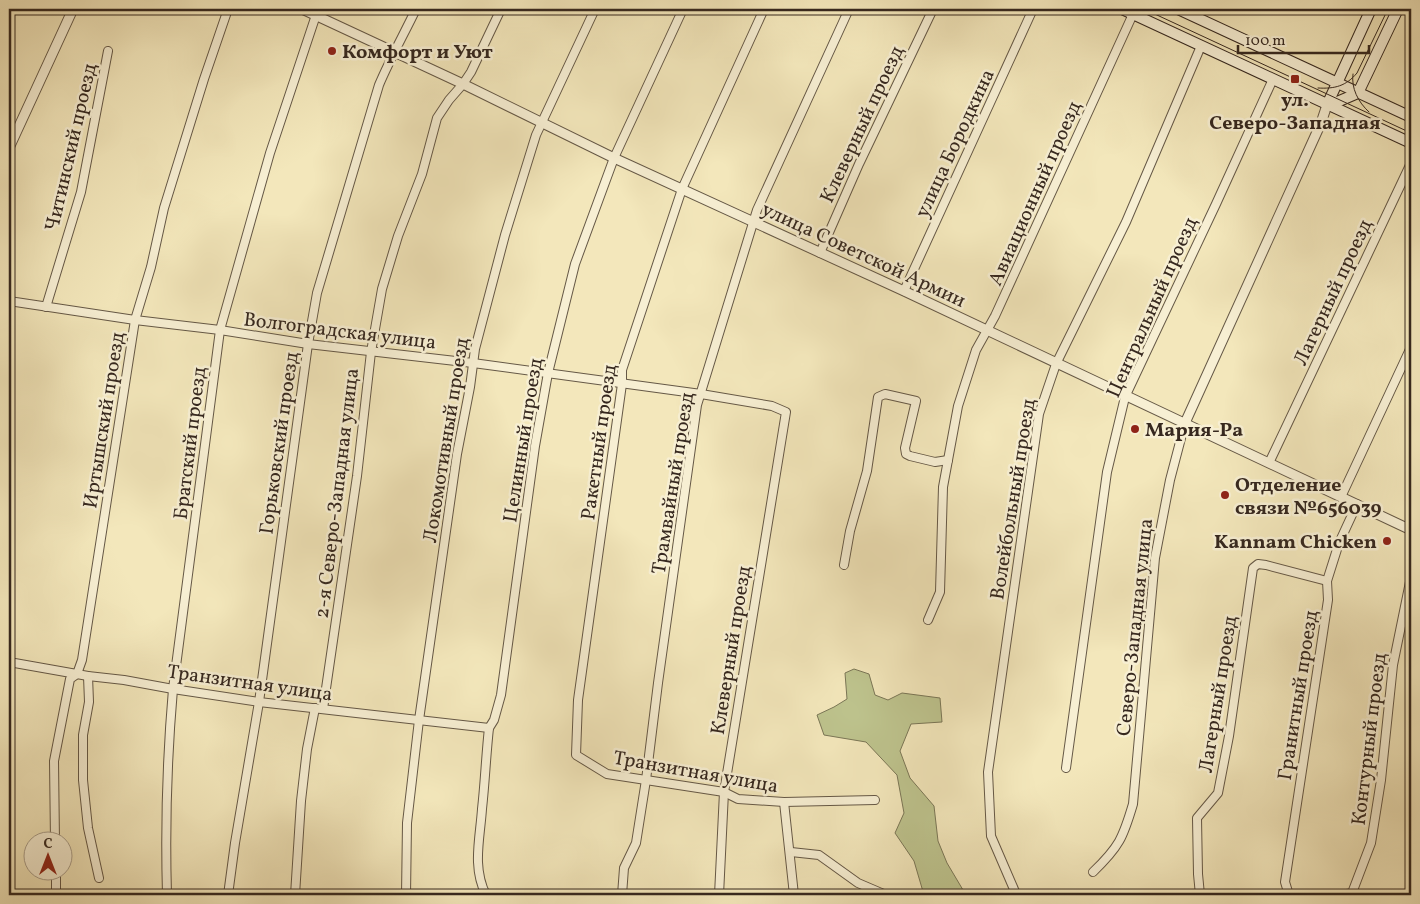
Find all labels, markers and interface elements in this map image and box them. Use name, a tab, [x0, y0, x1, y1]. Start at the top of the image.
scale bar	[1238, 22, 1369, 54]
text: 100 m	[1245, 31, 1285, 52]
place label: Комфорт и Уют	[342, 39, 493, 67]
street label: Клеверный проезд	[814, 42, 912, 208]
marker: Комфорт и Уют	[326, 45, 338, 57]
street label: Читинский проезд	[39, 61, 105, 234]
street label: улица Бородкина	[909, 65, 1003, 223]
marker: ул. Северо-Западная	[1289, 73, 1301, 85]
place label: ул. Северо-Западная	[1209, 87, 1381, 138]
street label: Авиационный проезд	[982, 97, 1089, 291]
street label: улица Советской Армии	[756, 196, 970, 315]
street label: Центральный проезд	[1100, 213, 1205, 403]
street label: Лагерный проезд	[1288, 215, 1380, 371]
street label: Волгоградская улица	[242, 306, 438, 358]
street label: Иртышский проезд	[77, 330, 133, 511]
street label: Локомотивный проезд	[417, 336, 477, 545]
street label: Горьковский проезд	[253, 350, 307, 536]
street label: Целинный проезд	[497, 356, 551, 525]
street label: Ракетный проезд	[575, 363, 625, 522]
street label: Братский проезд	[168, 365, 214, 521]
street label: 2-я Северо-Западная улица	[309, 366, 367, 620]
street label: Трамвайный проезд	[646, 390, 702, 576]
street label: Волейбольный проезд	[984, 397, 1044, 602]
place label: Мария-Ра	[1145, 417, 1243, 445]
marker: Мария-Ра	[1129, 423, 1141, 435]
place label: Отделение связи №656039	[1235, 472, 1382, 523]
marker: Отделение связи №656039	[1219, 489, 1231, 501]
street label: Северо-Западная улица	[1111, 517, 1161, 737]
place label: Kannam Chicken	[1214, 529, 1377, 557]
marker: Kannam Chicken	[1381, 535, 1393, 547]
street label: Клеверный проезд	[705, 564, 759, 737]
street label: Гранитный проезд	[1272, 608, 1326, 782]
street label: Лагерный проезд	[1193, 614, 1245, 775]
street label: Контурный проезд	[1346, 651, 1394, 827]
street label: Транзитная улица	[165, 659, 334, 709]
street label: Транзитная улица	[611, 745, 780, 801]
north arrow	[22, 832, 72, 882]
text: С	[43, 835, 53, 854]

